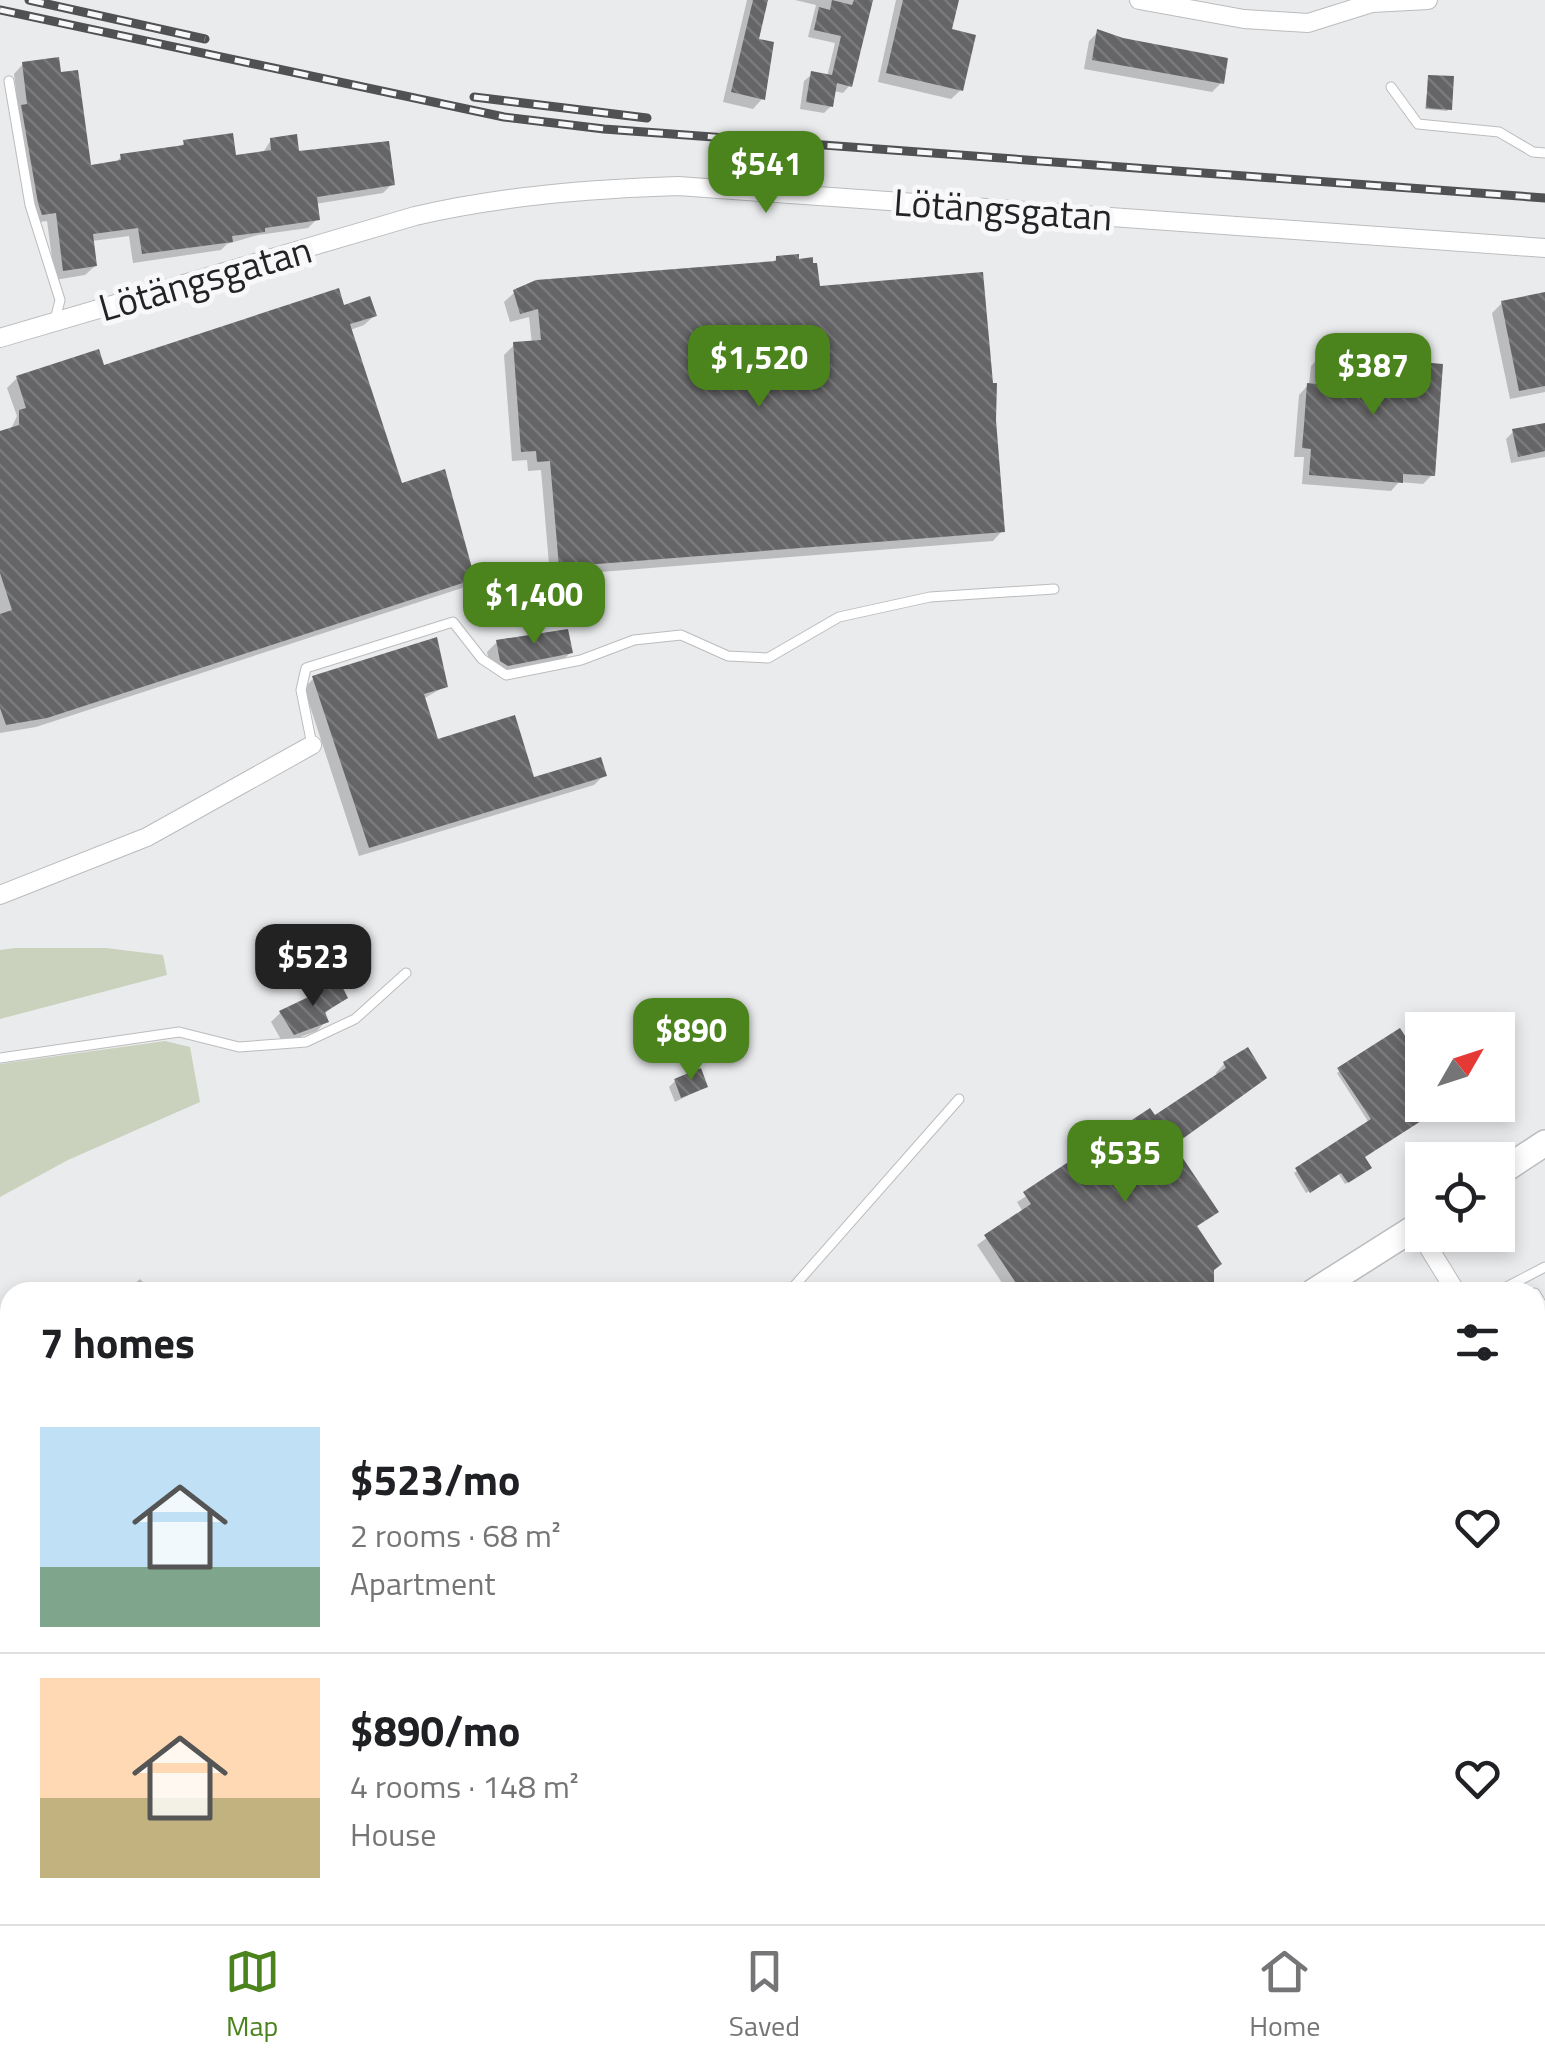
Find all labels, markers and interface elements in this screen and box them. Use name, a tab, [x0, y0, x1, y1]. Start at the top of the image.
pin: $541	[707, 131, 825, 216]
text: $541	[730, 139, 802, 187]
street label: Lötängsgatan	[892, 172, 1114, 246]
street label: Lötängsgatan	[92, 220, 318, 336]
pin: $1,520	[678, 325, 840, 410]
text: $1,520	[710, 333, 808, 381]
pin: $387	[1314, 333, 1432, 418]
text: $387	[1337, 341, 1409, 389]
pin: $1,400	[453, 562, 615, 647]
text: $1,400	[485, 570, 583, 618]
pin: $523	[254, 924, 372, 1009]
text: $523	[277, 932, 349, 980]
pin: $890	[632, 998, 750, 1083]
text: $890	[655, 1006, 727, 1054]
north arrow	[1405, 1012, 1515, 1122]
map controls	[1405, 1012, 1515, 1252]
pin: $535	[1066, 1120, 1184, 1205]
text: $535	[1089, 1128, 1161, 1176]
button: locate	[1405, 1142, 1515, 1252]
text: 7 homes	[40, 1310, 195, 1374]
icon: filters	[1450, 1315, 1505, 1370]
text: $523/mo	[350, 1447, 520, 1511]
icon: home	[120, 1467, 240, 1587]
icon: heart	[1450, 1500, 1505, 1555]
text: 2 rooms · 68 m²	[350, 1511, 561, 1559]
text: Apartment	[350, 1559, 496, 1607]
text: $890/mo	[350, 1698, 520, 1762]
icon: home	[120, 1718, 240, 1838]
icon: heart	[1450, 1751, 1505, 1806]
text: 4 rooms · 148 m²	[350, 1762, 579, 1810]
text: House	[350, 1810, 436, 1858]
tab: Map	[225, 1944, 280, 2047]
tab: Saved	[729, 1944, 800, 2047]
tab: Home	[1249, 1944, 1320, 2047]

